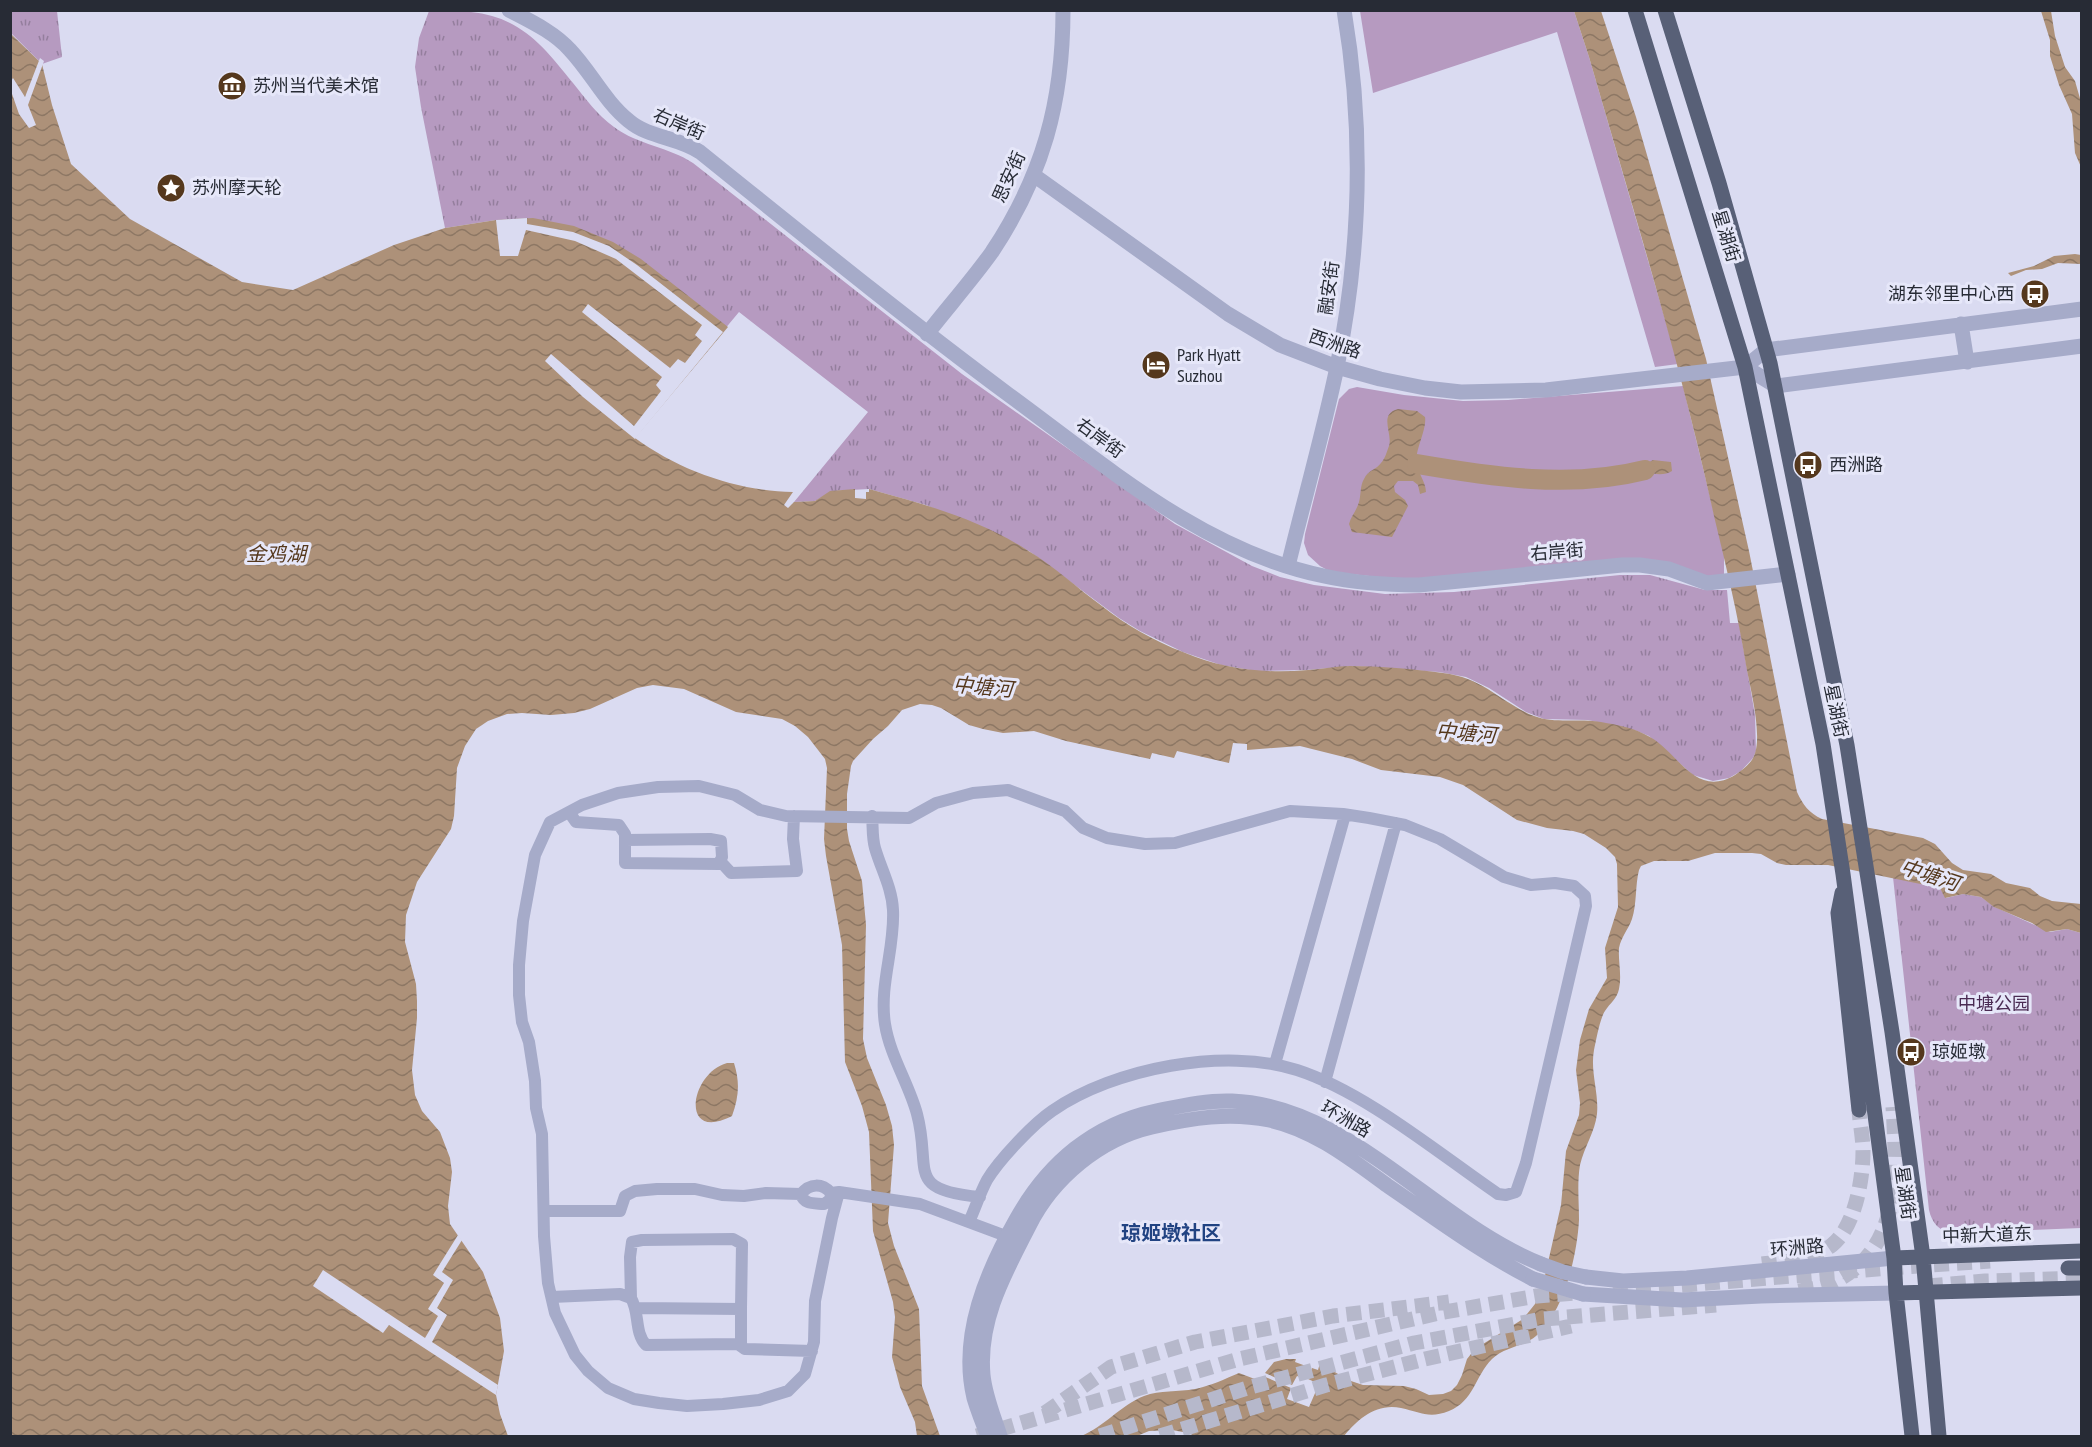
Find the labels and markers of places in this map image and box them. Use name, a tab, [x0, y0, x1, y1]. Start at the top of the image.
museum icon: 苏州当代美术馆	[216, 70, 248, 102]
place label: 苏州当代美术馆	[253, 74, 379, 97]
place icon: 苏州摩天轮	[155, 172, 187, 204]
place label: 苏州摩天轮	[192, 176, 282, 199]
bus stop icon: 湖东邻里中心西	[2019, 278, 2051, 310]
place label: 湖东邻里中心西	[1888, 282, 2014, 305]
place label: Park Hyatt Suzhou	[1177, 343, 1241, 387]
hotel icon: Park Hyatt Suzhou	[1140, 349, 1172, 381]
bus stop icon: 西洲路	[1792, 449, 1824, 481]
place label: 西洲路	[1829, 453, 1883, 476]
bus stop icon: 琼姬墩	[1895, 1036, 1927, 1068]
place label: 琼姬墩	[1932, 1040, 1986, 1063]

